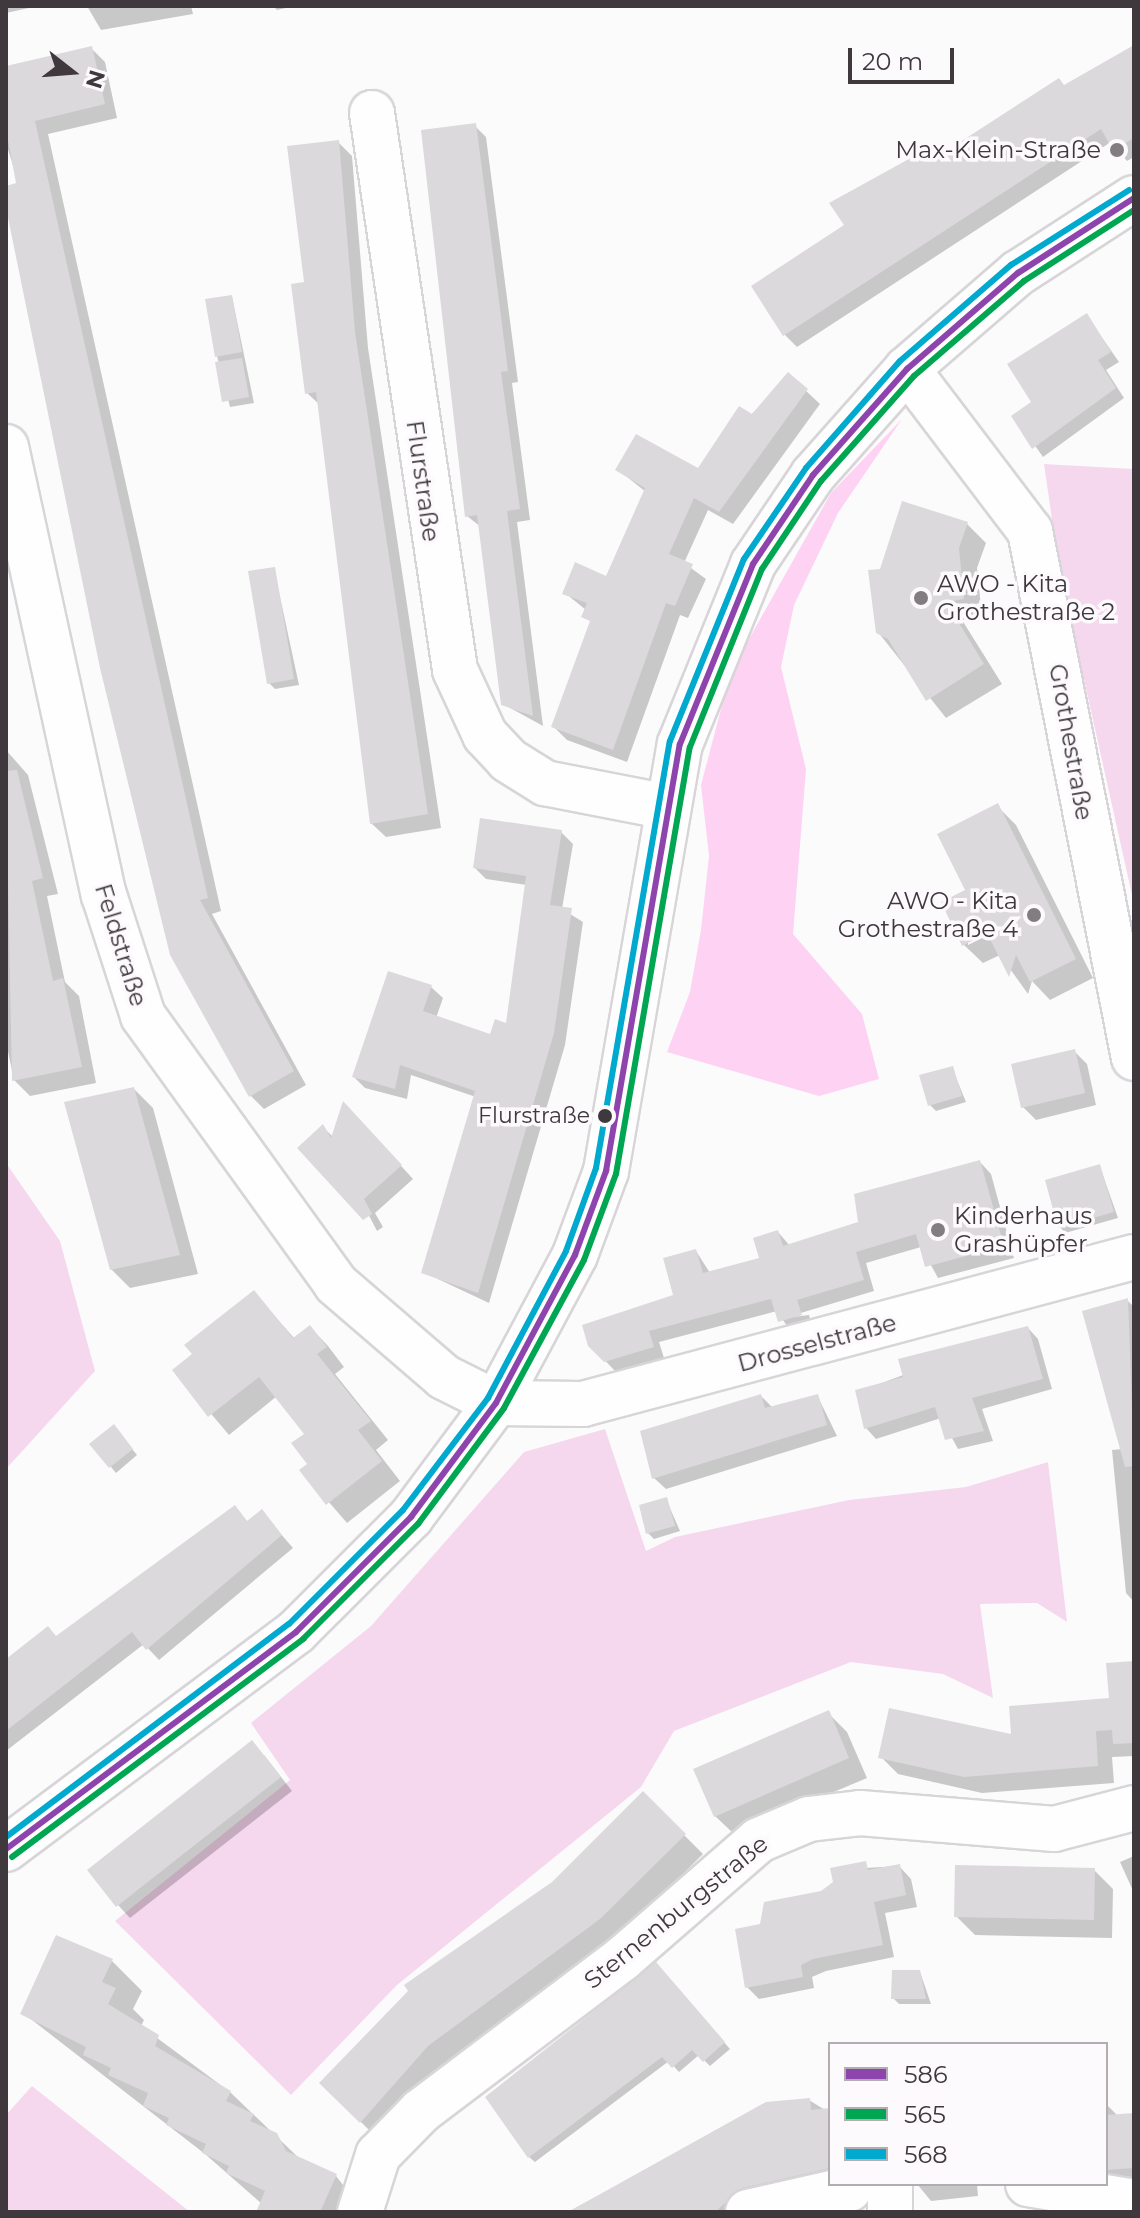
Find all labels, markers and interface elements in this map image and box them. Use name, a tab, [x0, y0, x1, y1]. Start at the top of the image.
north arrow	[32, 32, 112, 112]
scale bar	[852, 32, 958, 82]
text: 20 m	[862, 47, 923, 76]
text: N	[80, 67, 111, 92]
place label: Max-Klein-Straße	[895, 136, 1101, 164]
marker: Max-Klein-Straße	[1108, 141, 1126, 159]
street label: Flurstraße	[400, 419, 446, 543]
place label: AWO - Kita Grothestraße 2	[937, 570, 1115, 626]
marker: AWO - Kita Grothestraße 2	[912, 589, 930, 607]
street label: Grothestraße	[1043, 662, 1099, 822]
street label: Feldstraße	[89, 880, 153, 1010]
place label: AWO - Kita Grothestraße 4	[838, 887, 1018, 943]
marker: AWO - Kita Grothestraße 4	[1025, 906, 1043, 924]
place label: Flurstraße	[478, 1103, 590, 1129]
marker: Flurstraße	[597, 1108, 613, 1124]
place label: Kinderhaus Grashüpfer	[954, 1202, 1092, 1258]
marker: Kinderhaus Grashüpfer	[929, 1221, 947, 1239]
street label: Drosselstraße	[734, 1308, 900, 1378]
street label: Sternenburgstraße	[578, 1829, 774, 1995]
legend	[828, 2042, 1108, 2186]
text: 586	[904, 2060, 948, 2089]
text: 565	[904, 2100, 946, 2129]
text: 568	[904, 2140, 948, 2169]

